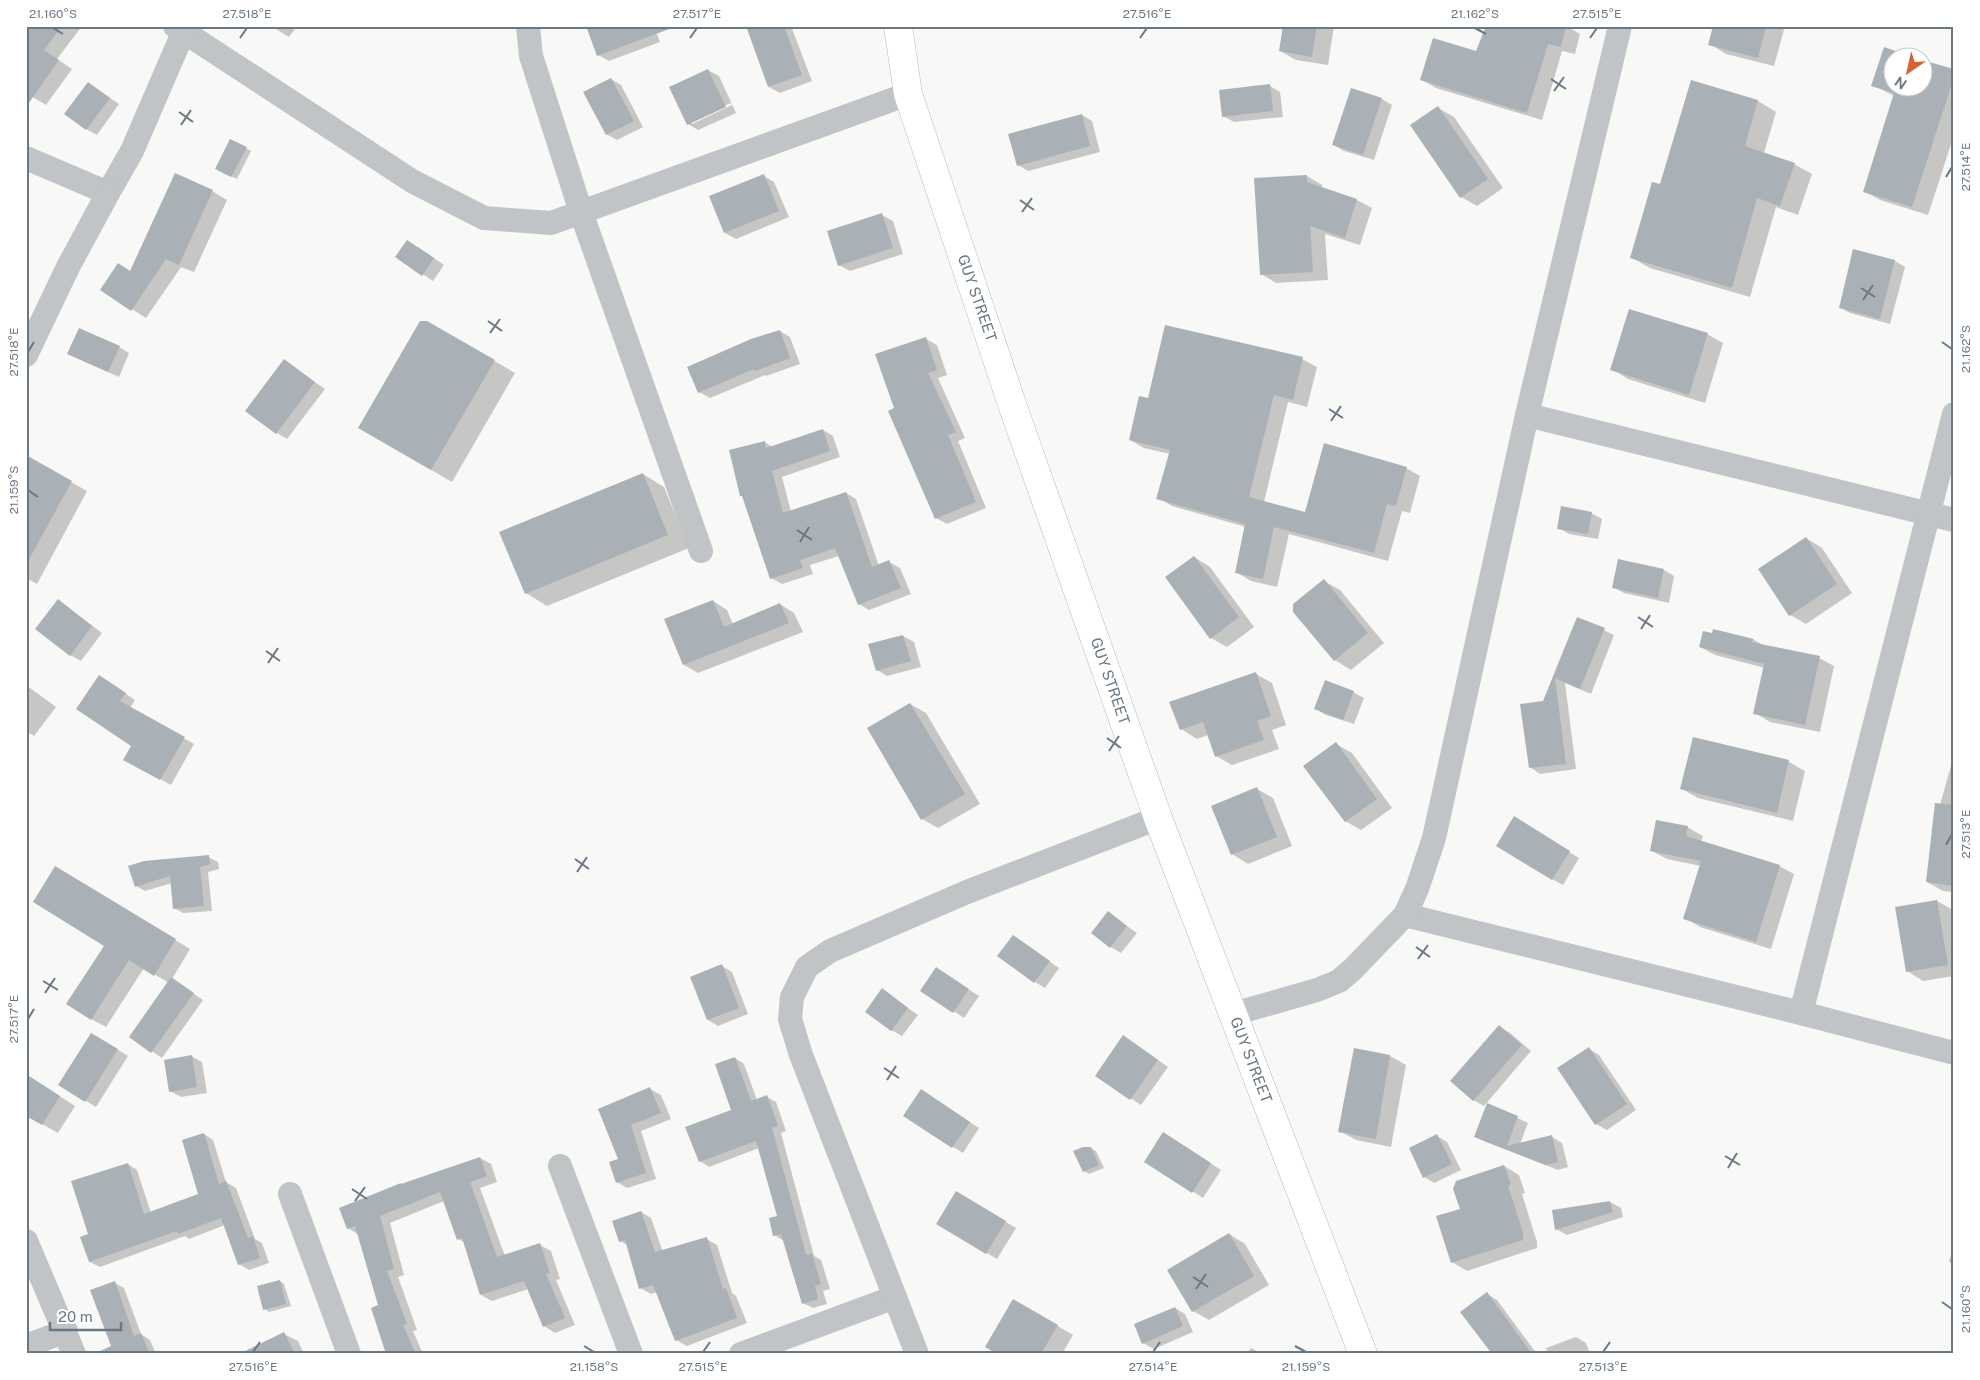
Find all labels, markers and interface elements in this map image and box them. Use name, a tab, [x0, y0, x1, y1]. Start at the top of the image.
text: 21.160°S	[29, 7, 77, 21]
text: 27.518°E	[223, 7, 271, 21]
text: 27.517°E	[673, 7, 721, 21]
text: 27.516°E	[1123, 7, 1171, 21]
text: 21.162°S	[1451, 7, 1499, 21]
text: 27.515°E	[1573, 7, 1621, 21]
north arrow	[1882, 48, 1932, 98]
text: N	[1892, 73, 1910, 92]
text: 27.514°E	[1959, 143, 1973, 191]
street label: GUY STREET	[955, 252, 1000, 344]
text: 21.162°S	[1959, 325, 1973, 373]
text: 27.518°E	[7, 328, 21, 376]
text: 21.159°S	[7, 466, 21, 514]
street label: GUY STREET	[1088, 635, 1133, 727]
text: 27.513°E	[1959, 810, 1973, 858]
text: 27.517°E	[7, 995, 21, 1043]
street label: GUY STREET	[1227, 1014, 1276, 1105]
text: 21.160°S	[1959, 1285, 1973, 1333]
scale bar	[50, 1300, 121, 1332]
text: 20 m	[58, 1308, 93, 1325]
text: 27.516°E	[229, 1360, 277, 1374]
text: 21.158°S	[570, 1360, 618, 1374]
text: 27.515°E	[679, 1360, 727, 1374]
text: 27.514°E	[1129, 1360, 1177, 1374]
text: 21.159°S	[1282, 1360, 1330, 1374]
text: 27.513°E	[1579, 1360, 1627, 1374]

